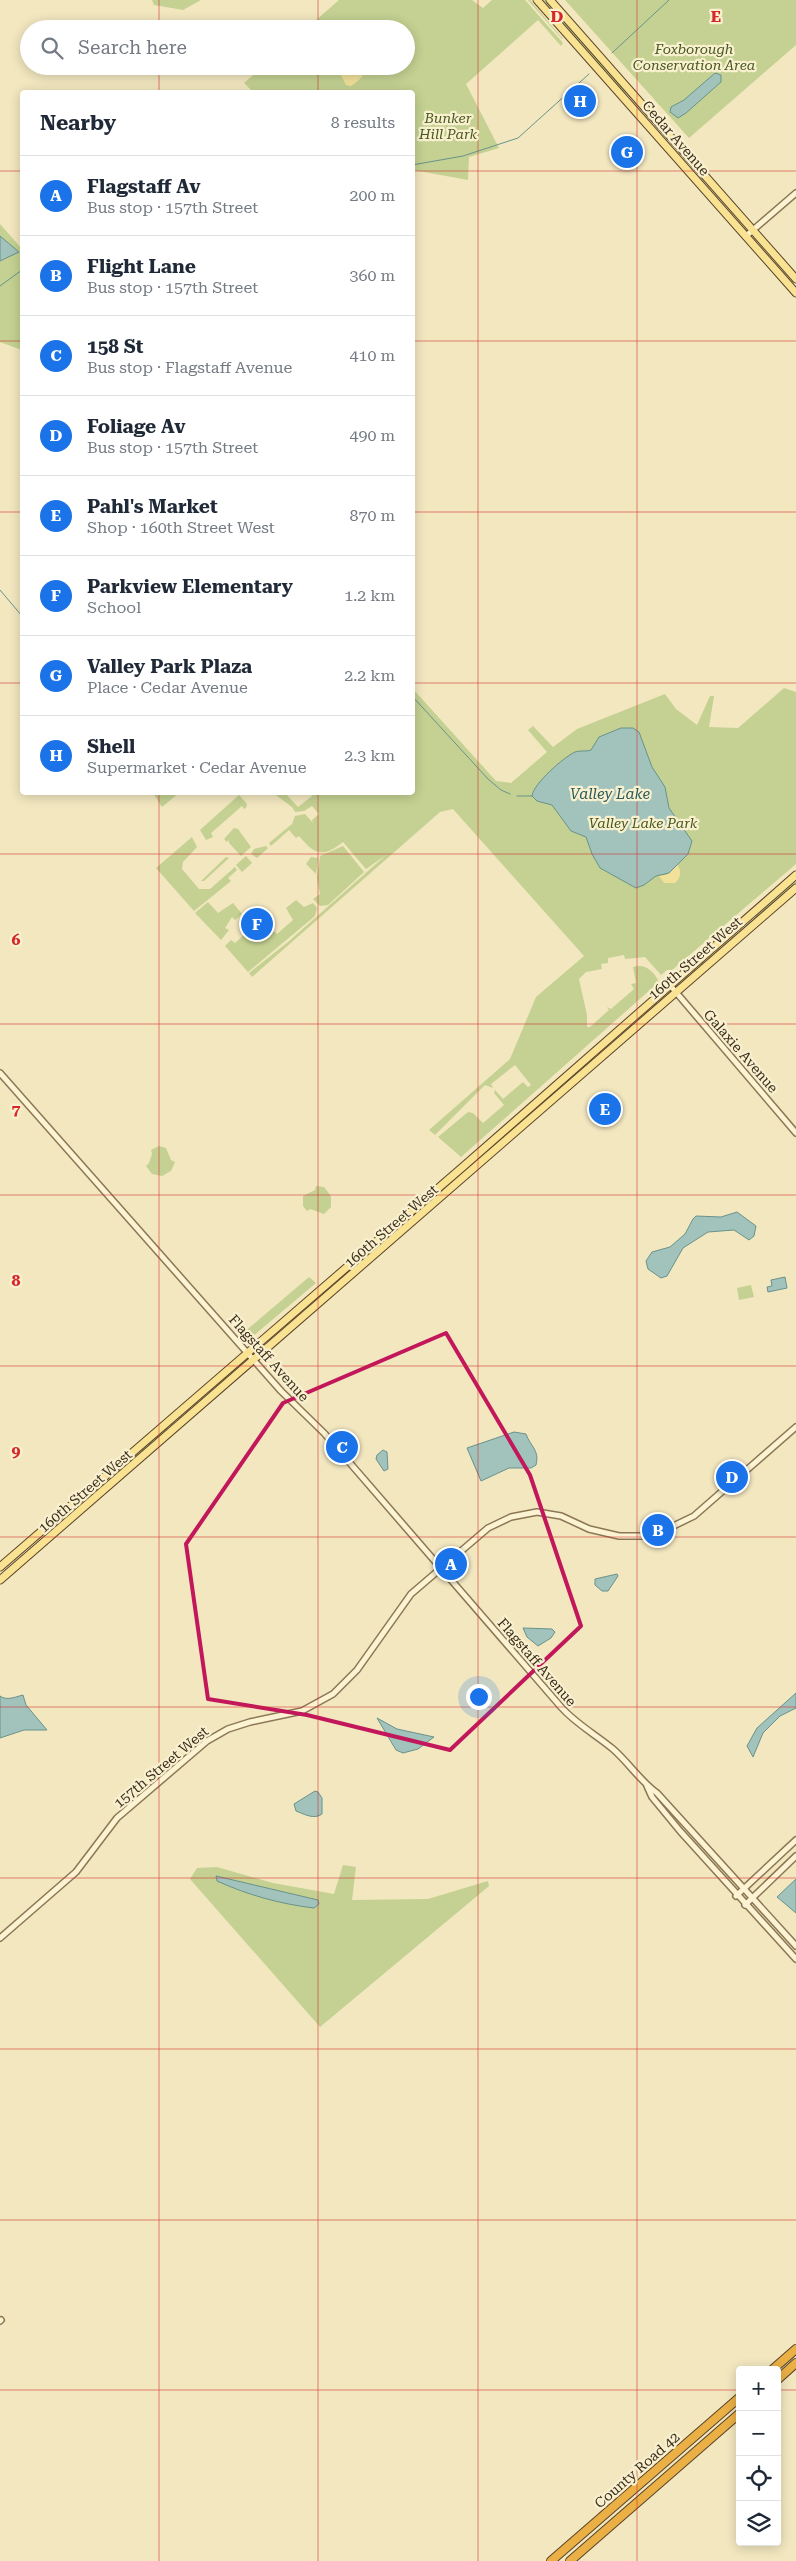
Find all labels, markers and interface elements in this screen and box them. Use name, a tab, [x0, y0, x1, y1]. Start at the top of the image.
text: D	[551, 7, 564, 26]
text: E	[711, 7, 721, 26]
search box	[20, 20, 415, 75]
icon: search	[38, 34, 66, 62]
text: Search here	[78, 36, 187, 59]
park label: Foxborough Conservation Area	[633, 41, 755, 73]
pin: H	[564, 82, 596, 120]
street label: Cedar Avenue	[639, 97, 713, 179]
park label: Bunker Hill Park	[418, 110, 478, 142]
text: Nearby	[40, 111, 116, 135]
text: 8 results	[331, 113, 395, 132]
pin: G	[611, 133, 643, 171]
text: Flagstaff Av	[87, 175, 201, 198]
text: A	[50, 186, 62, 205]
text: 200 m	[349, 186, 395, 205]
text: Bus stop · 157th Street	[87, 198, 258, 217]
text: Flight Lane	[87, 255, 196, 278]
text: B	[50, 266, 62, 285]
text: 360 m	[349, 266, 395, 285]
text: Bus stop · 157th Street	[87, 278, 258, 297]
text: 158 St	[87, 335, 143, 358]
text: C	[50, 346, 62, 365]
text: 410 m	[349, 346, 395, 365]
text: Bus stop · Flagstaff Avenue	[87, 358, 292, 377]
text: Foliage Av	[87, 415, 185, 438]
text: D	[50, 426, 62, 445]
text: 490 m	[349, 426, 395, 445]
text: Bus stop · 157th Street	[87, 438, 258, 457]
text: Pahl's Market	[87, 495, 218, 518]
text: E	[51, 506, 61, 525]
text: 870 m	[349, 506, 395, 525]
text: Shop · 160th Street West	[87, 518, 275, 537]
text: Parkview Elementary	[87, 575, 293, 598]
text: F	[51, 586, 61, 605]
text: 1.2 km	[344, 586, 395, 605]
text: School	[87, 598, 141, 617]
text: Valley Park Plaza	[87, 655, 252, 678]
text: G	[50, 666, 62, 685]
text: 2.2 km	[344, 666, 395, 685]
text: Place · Cedar Avenue	[87, 678, 248, 697]
text: Shell	[87, 735, 135, 758]
text: H	[49, 746, 63, 765]
text: 2.3 km	[344, 746, 395, 765]
text: Supermarket · Cedar Avenue	[87, 758, 307, 777]
water label: Valley Lake	[570, 785, 650, 803]
park label: Valley Lake Park	[589, 815, 698, 831]
pin: F	[241, 905, 273, 943]
street label: 160th Street West	[645, 913, 745, 1003]
text: 6	[12, 930, 21, 949]
street label: Galaxie Avenue	[701, 1006, 782, 1096]
pin: E	[589, 1090, 621, 1128]
text: 7	[12, 1100, 21, 1119]
street label: 160th Street West	[341, 1181, 441, 1271]
text: 8	[12, 1271, 21, 1290]
street label: Flagstaff Avenue	[226, 1311, 312, 1405]
pin: C	[326, 1428, 358, 1466]
text: 9	[12, 1442, 21, 1461]
street label: 160th Street West	[35, 1446, 135, 1536]
pin: D	[716, 1458, 748, 1496]
pin: B	[642, 1511, 674, 1549]
pin: A	[435, 1545, 467, 1583]
street label: Flagstaff Avenue	[494, 1615, 580, 1710]
your location	[466, 1684, 492, 1710]
street label: 157th Street West	[111, 1723, 211, 1811]
map controls	[736, 2366, 781, 2546]
button: +	[736, 2366, 781, 2411]
button: −	[736, 2411, 781, 2456]
street label: County Road 42	[591, 2429, 683, 2511]
button: locate	[736, 2456, 781, 2501]
button: layers	[736, 2501, 781, 2546]

